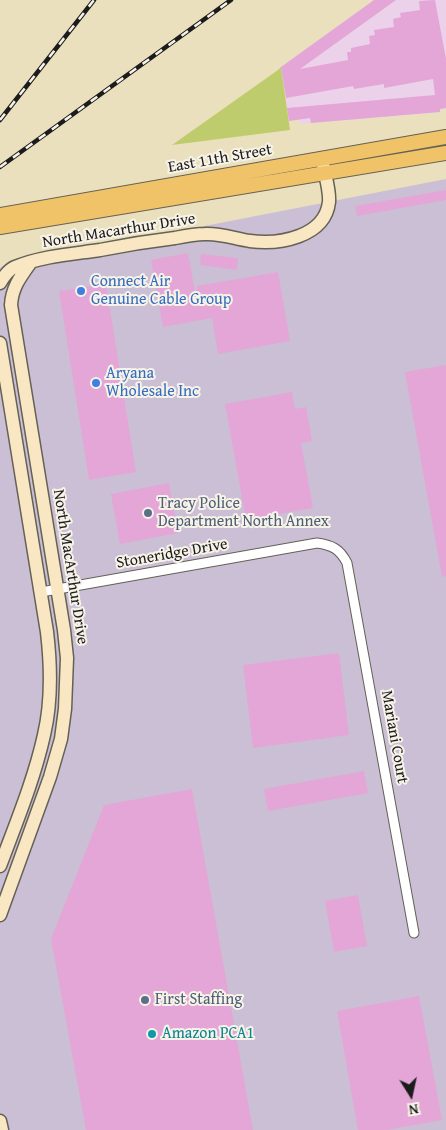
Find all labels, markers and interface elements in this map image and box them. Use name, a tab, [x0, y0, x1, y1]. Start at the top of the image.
street label: East 11th Street	[167, 140, 273, 178]
street label: North Macarthur Drive	[41, 209, 197, 253]
place label: Connect Air Genuine Cable Group	[91, 272, 231, 310]
marker: Connect Air Genuine Cable Group	[75, 285, 87, 297]
place label: Aryana Wholesale Inc	[106, 364, 199, 402]
marker: Aryana Wholesale Inc	[90, 377, 102, 389]
street label: North MacArthur Drive	[48, 488, 92, 646]
place label: Tracy Police Department North Annex	[158, 494, 329, 532]
marker: Tracy Police Department North Annex	[142, 507, 154, 519]
street label: Stoneridge Drive	[115, 535, 229, 573]
street label: Mariani Court	[376, 689, 412, 785]
place label: First Staffing	[155, 990, 242, 1010]
marker: First Staffing	[139, 994, 151, 1006]
place label: Amazon PCA1	[162, 1024, 254, 1044]
marker: Amazon PCA1	[146, 1028, 158, 1040]
north arrow	[386, 1070, 436, 1120]
text: N	[407, 1099, 420, 1120]

